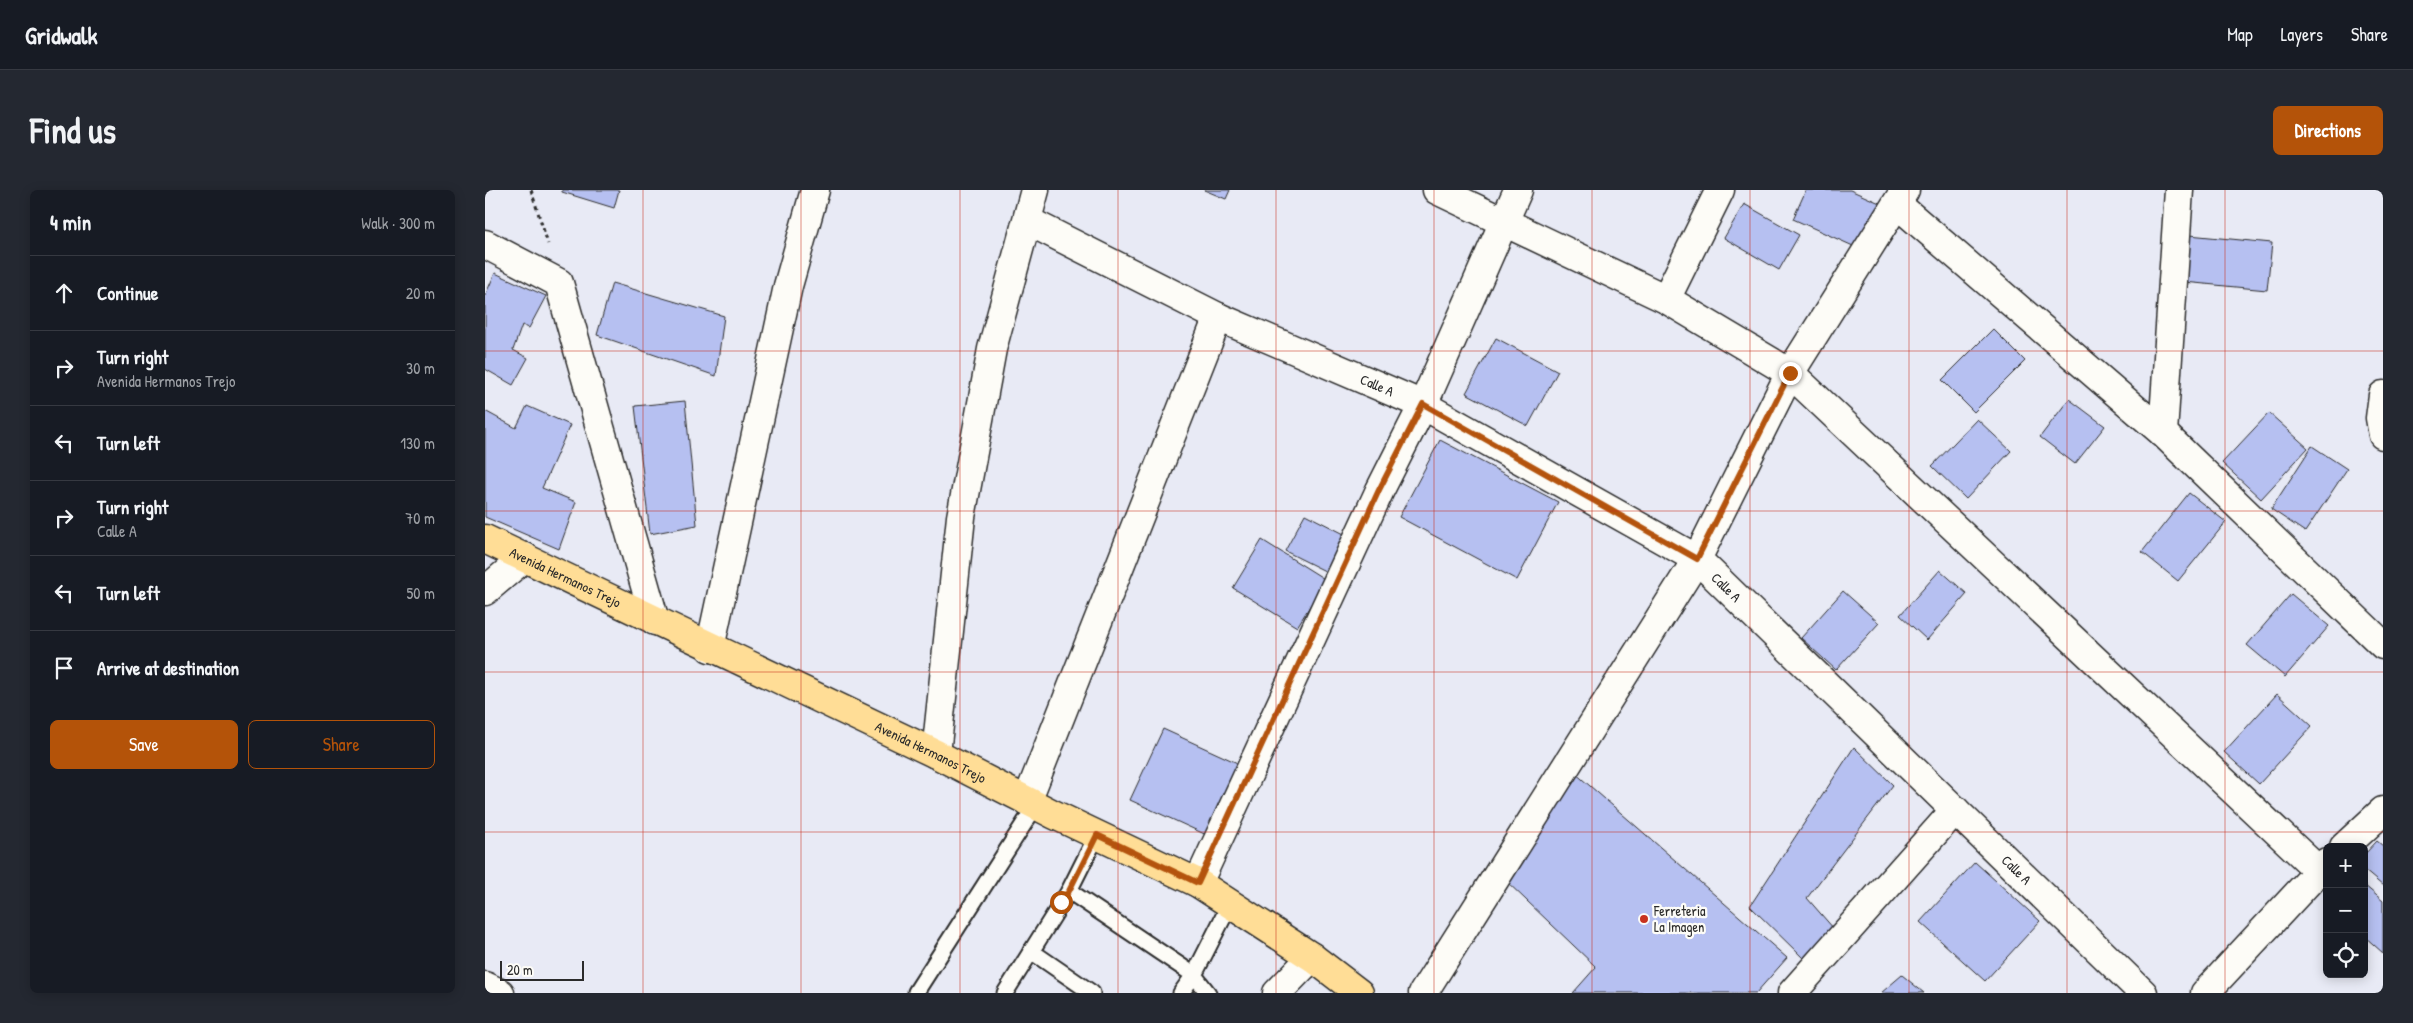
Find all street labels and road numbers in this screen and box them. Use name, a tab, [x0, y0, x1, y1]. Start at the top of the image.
street label: Calle A	[1358, 369, 1397, 401]
street label: Avenida Hermanos Trejo	[507, 542, 625, 612]
street label: Calle A	[1707, 568, 1746, 606]
street label: Avenida Hermanos Trejo	[872, 716, 990, 787]
street label: Calle A	[1998, 851, 2036, 889]

